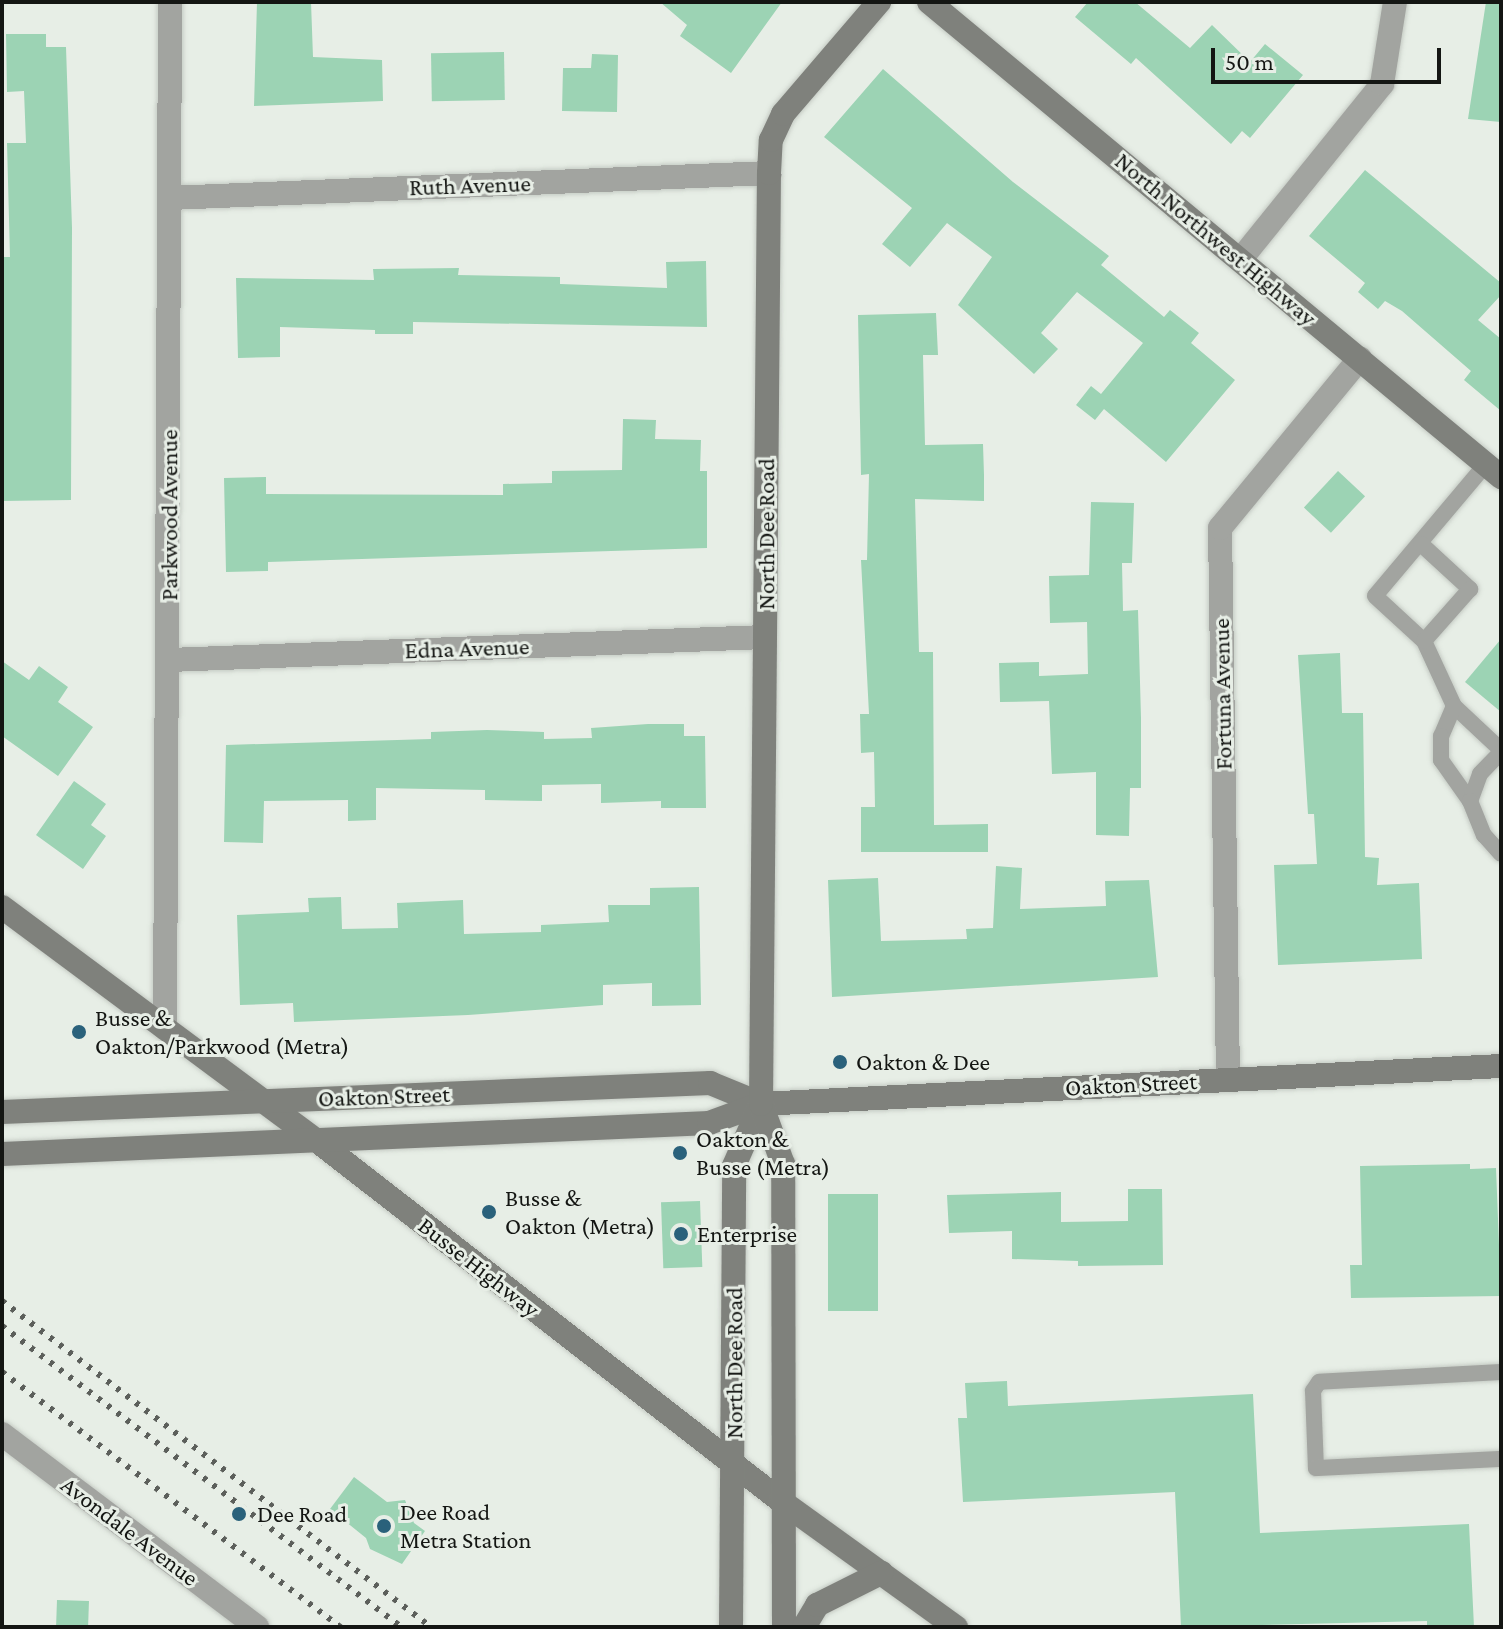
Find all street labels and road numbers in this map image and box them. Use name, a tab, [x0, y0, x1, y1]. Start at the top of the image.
street label: North Northwest Highway	[1109, 146, 1323, 332]
street label: Ruth Avenue	[409, 168, 531, 202]
street label: Parkwood Avenue	[155, 429, 183, 601]
street label: North Dee Road	[752, 458, 780, 610]
street label: Fortuna Avenue	[1206, 618, 1238, 770]
street label: Edna Avenue	[404, 631, 530, 665]
street label: Oakton Street	[1064, 1066, 1198, 1102]
street label: Oakton Street	[318, 1079, 450, 1113]
street label: Busse Highway	[413, 1211, 545, 1323]
street label: North Dee Road	[720, 1287, 748, 1439]
street label: Avondale Avenue	[56, 1470, 204, 1592]

